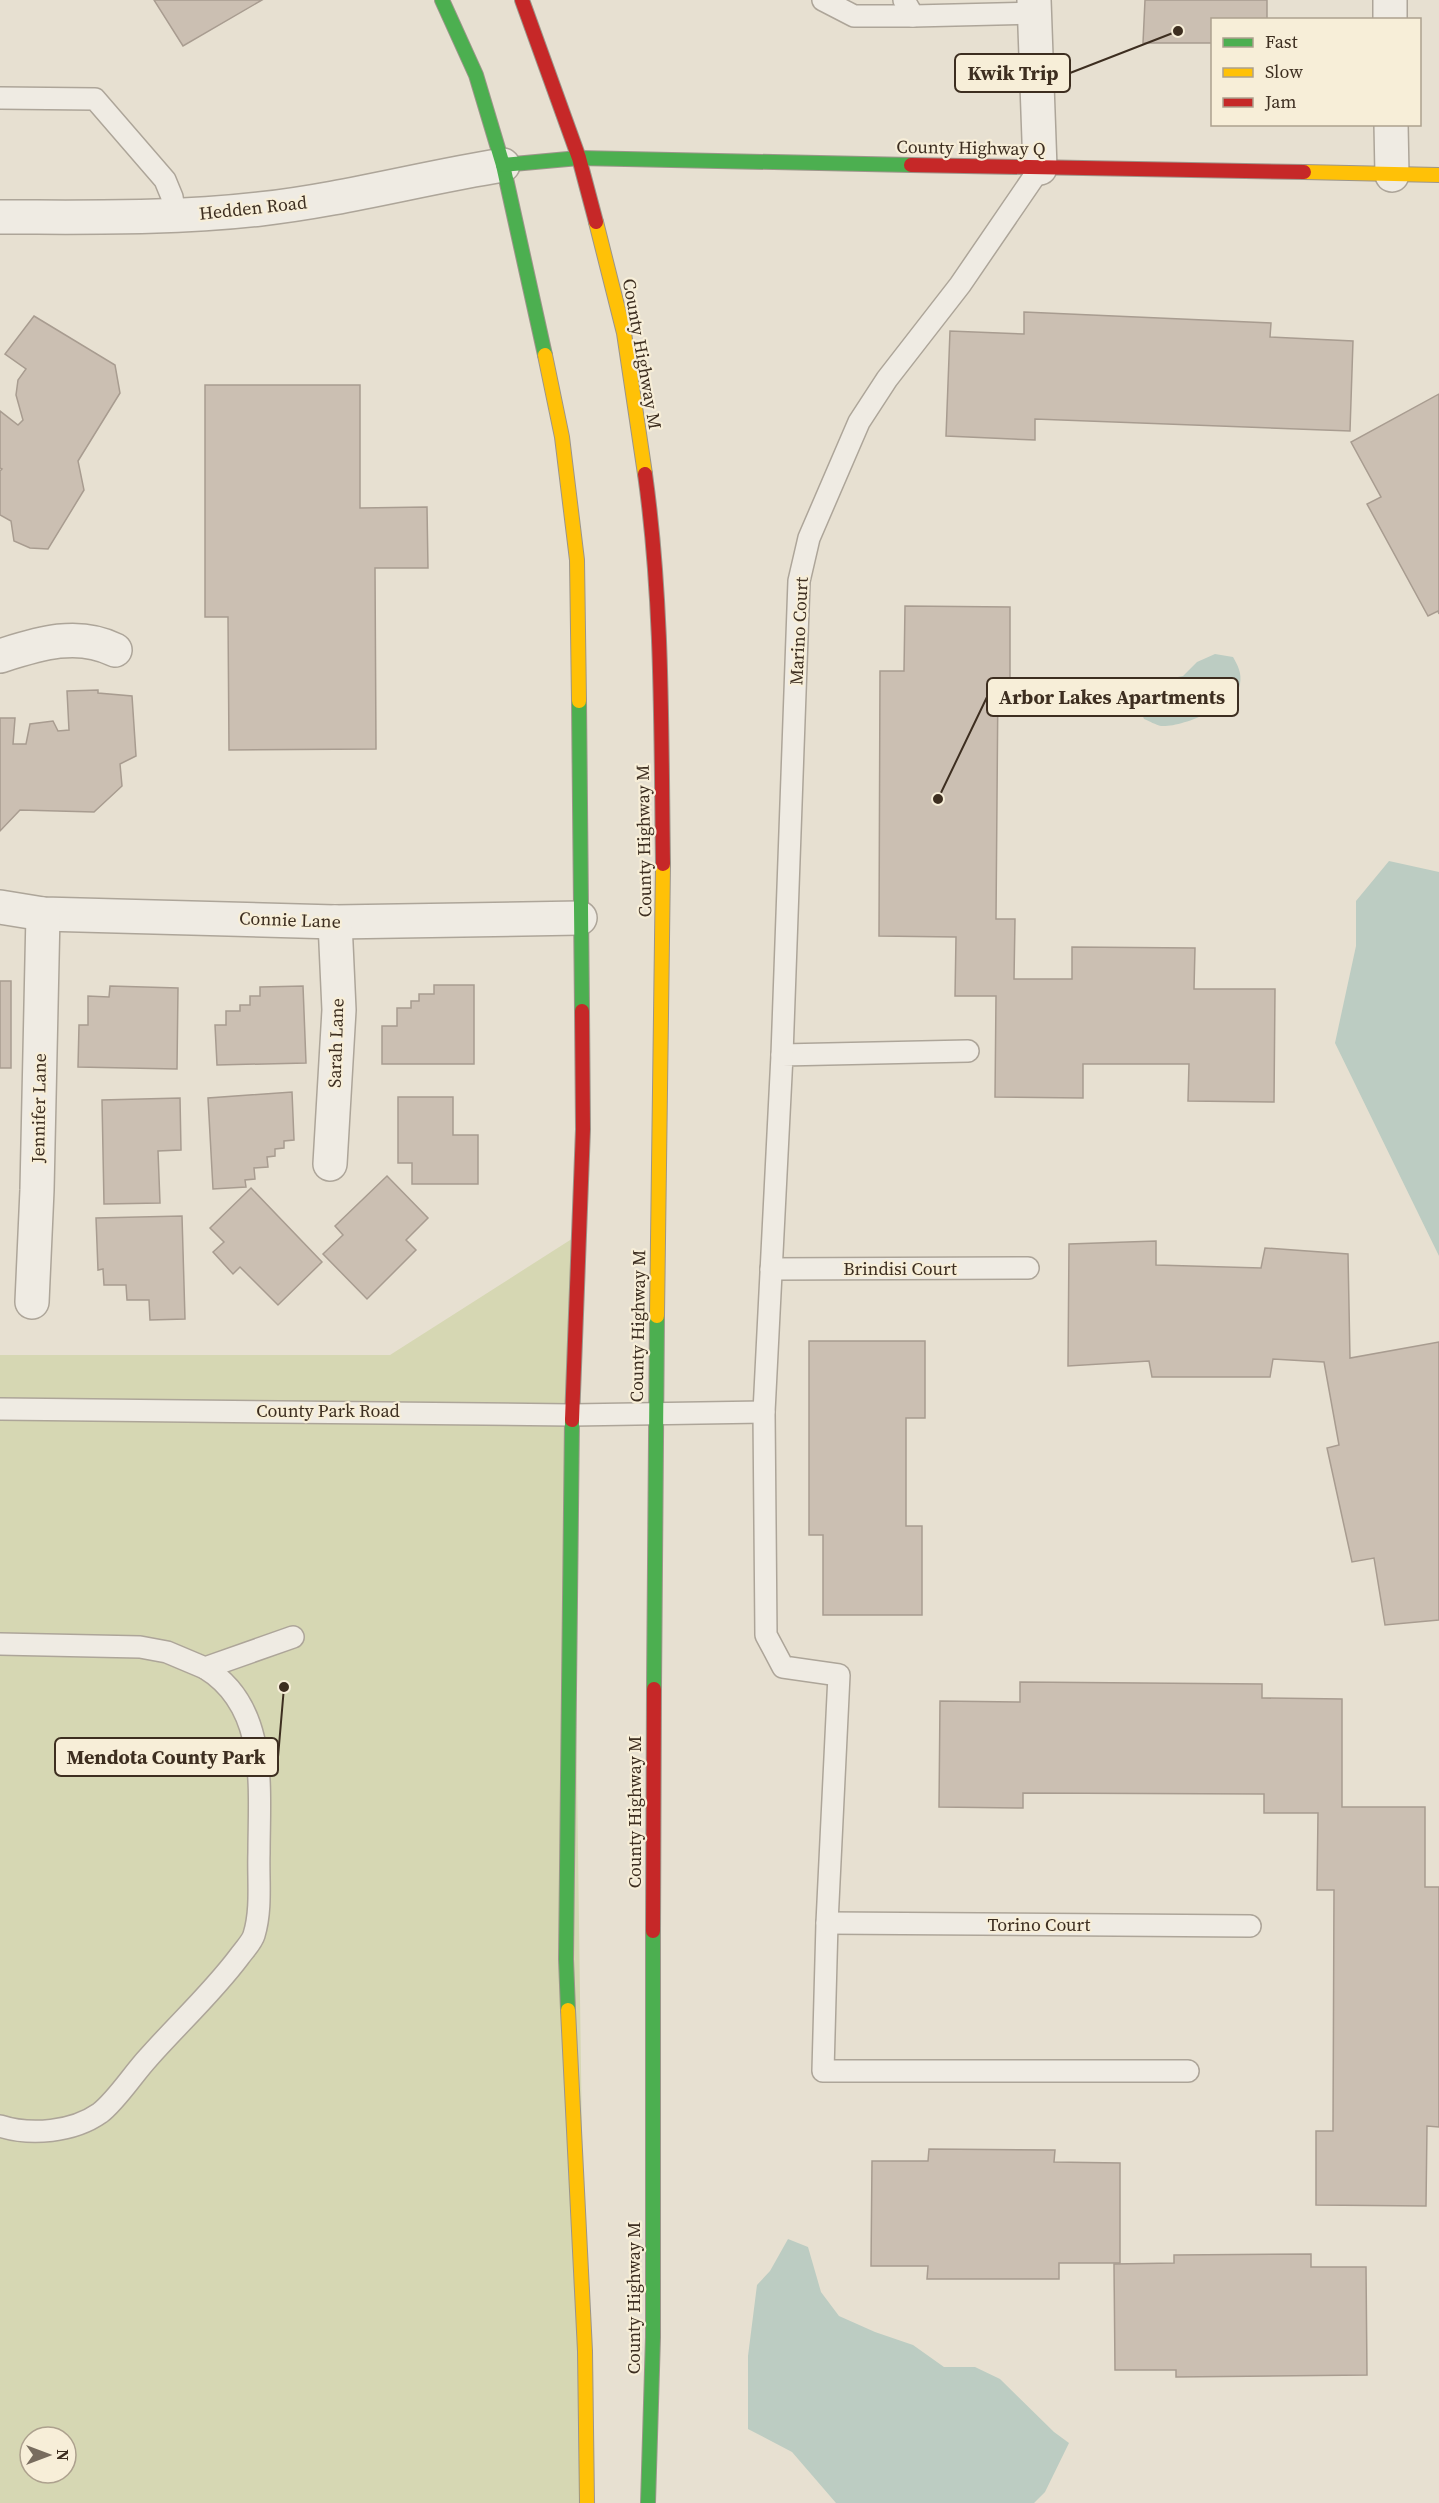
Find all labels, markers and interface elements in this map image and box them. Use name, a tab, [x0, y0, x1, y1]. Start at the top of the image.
legend	[1211, 18, 1421, 126]
text: Fast	[1265, 29, 1298, 54]
callout: Kwik Trip	[955, 54, 1070, 92]
text: Kwik Trip	[968, 59, 1058, 87]
text: Slow	[1265, 59, 1303, 84]
text: Jam	[1264, 89, 1297, 114]
street label: County Highway Q	[896, 134, 1046, 161]
street label: Hedden Road	[198, 189, 308, 226]
street label: County Highway M	[617, 277, 668, 431]
street label: Marino Court	[783, 576, 814, 686]
callout: Arbor Lakes Apartments	[987, 678, 1238, 716]
text: Arbor Lakes Apartments	[999, 683, 1225, 711]
street label: County Highway M	[630, 764, 657, 918]
street label: Connie Lane	[239, 905, 341, 934]
street label: Sarah Lane	[321, 998, 350, 1088]
street label: Jennifer Lane	[25, 1053, 52, 1164]
street label: County Highway M	[624, 1249, 651, 1403]
street label: Brindisi Court	[843, 1256, 957, 1281]
street label: County Park Road	[256, 1398, 400, 1423]
street label: County Highway M	[622, 1736, 647, 1888]
callout: Mendota County Park	[55, 1738, 278, 1776]
text: Mendota County Park	[67, 1743, 265, 1771]
street label: Torino Court	[988, 1912, 1091, 1937]
street label: County Highway M	[621, 2222, 646, 2374]
north arrow	[18, 2425, 78, 2485]
text: N	[52, 2449, 74, 2461]

